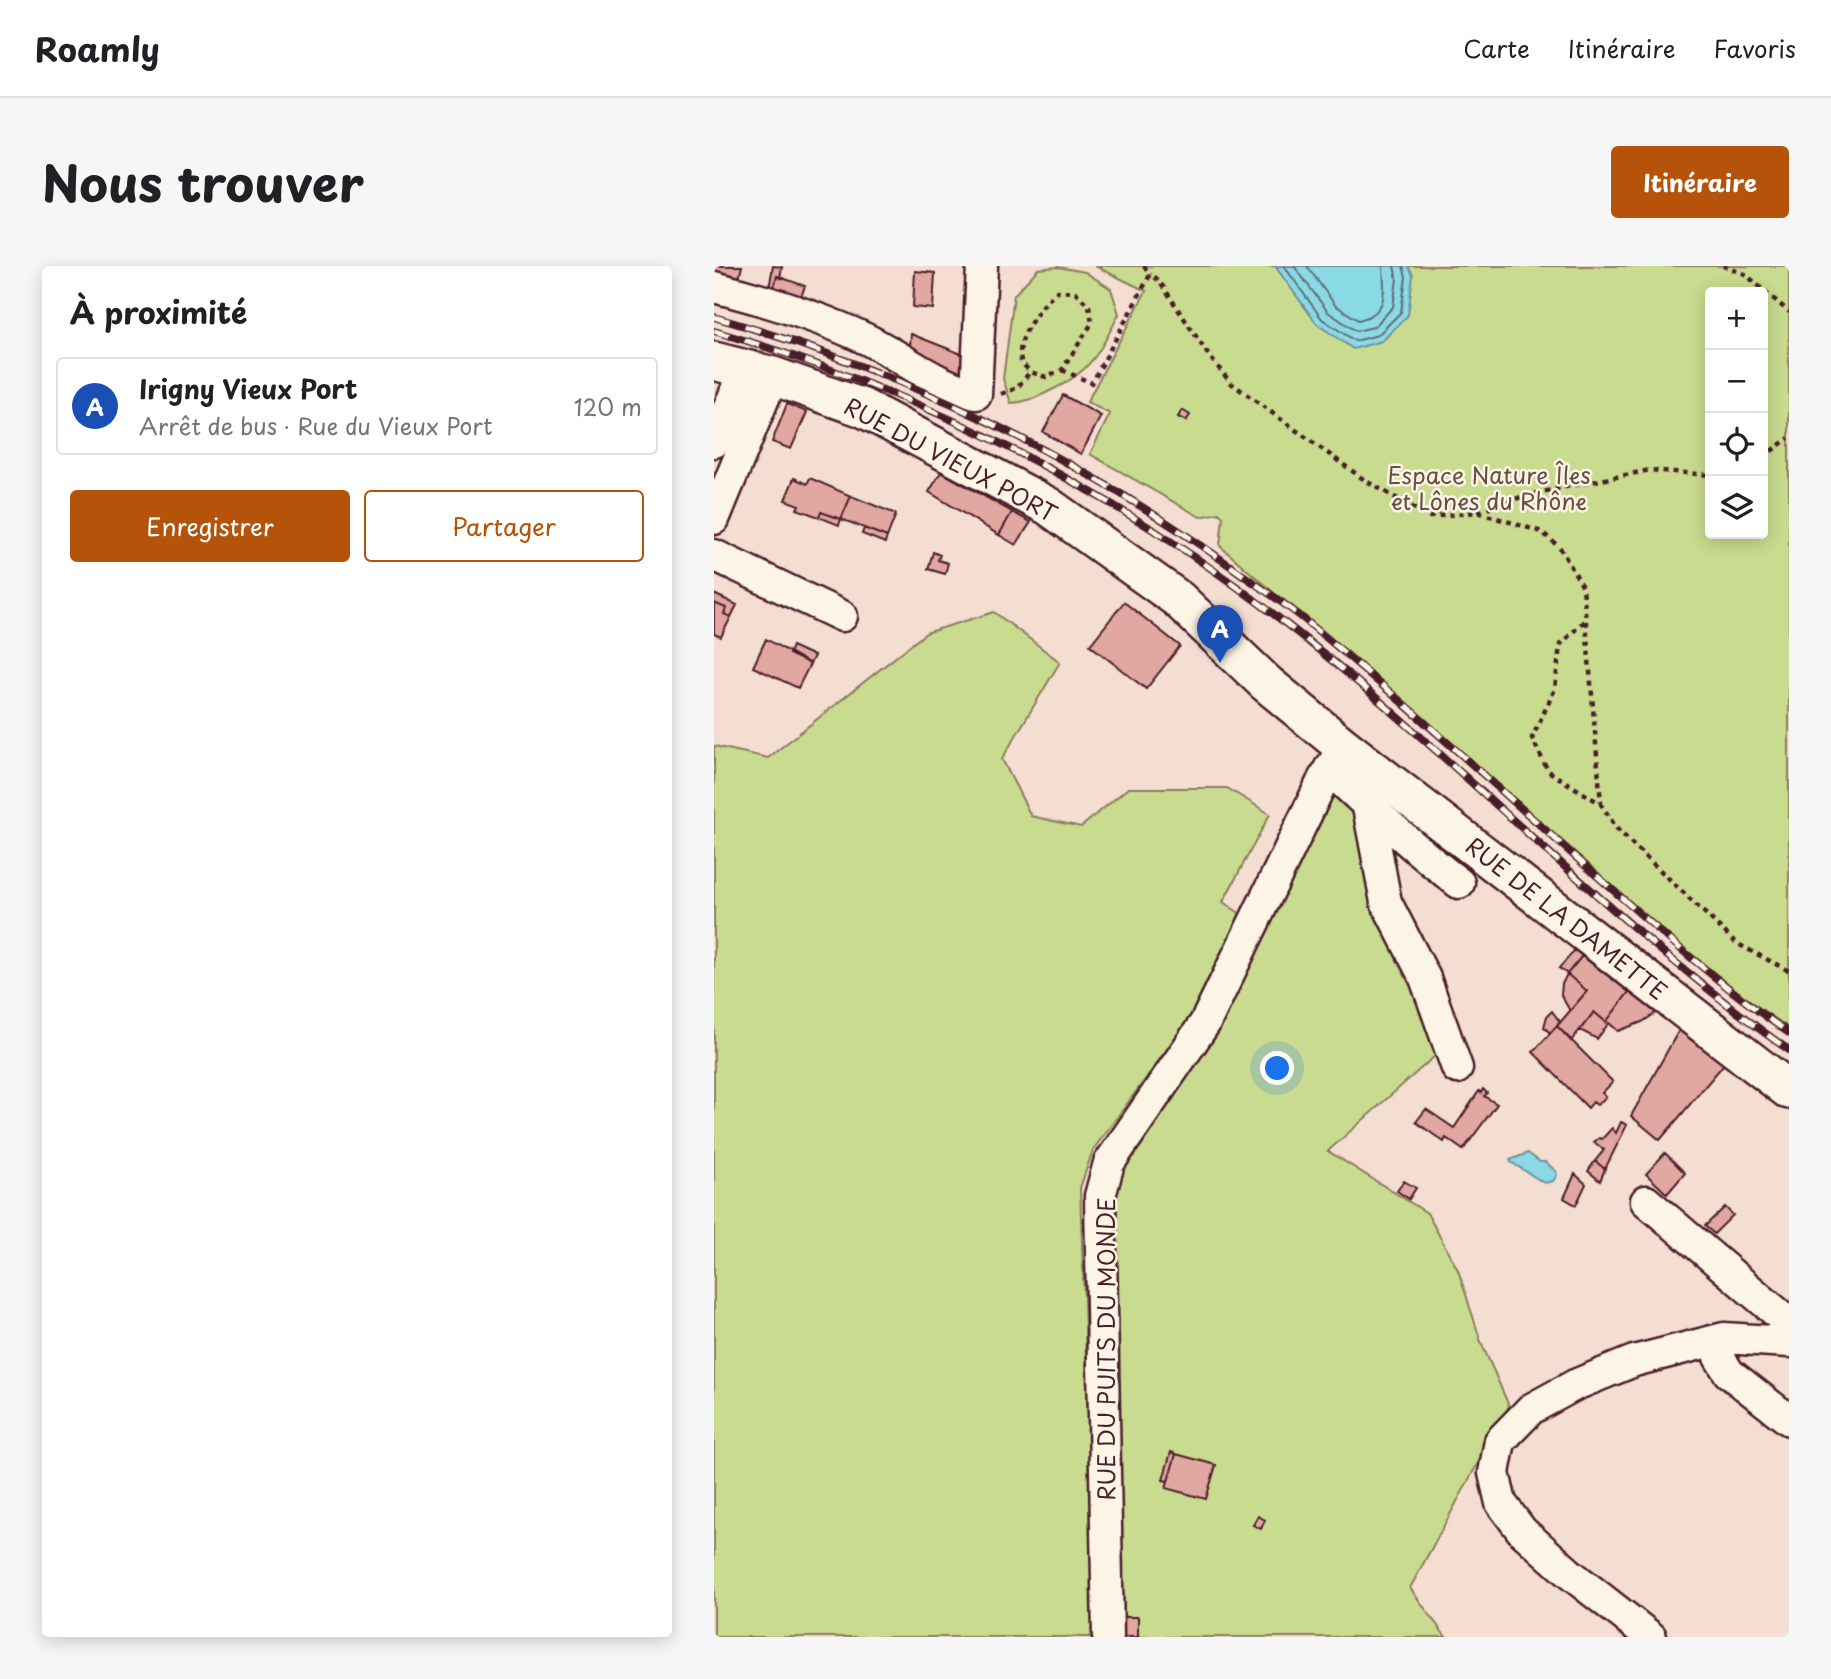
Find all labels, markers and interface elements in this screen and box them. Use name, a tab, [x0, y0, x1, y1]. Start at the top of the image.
text: Roamly	[35, 23, 160, 73]
text: Carte	[1463, 30, 1530, 66]
text: Itinéraire	[1568, 30, 1676, 66]
text: Favoris	[1714, 30, 1796, 66]
text: Nous trouver	[42, 145, 364, 219]
button: Itinéraire	[1611, 146, 1789, 218]
map controls	[1705, 287, 1768, 539]
button: +	[1705, 287, 1768, 350]
text: À proximité	[70, 289, 247, 334]
button: −	[1705, 350, 1768, 413]
text: Irigny Vieux Port	[139, 369, 357, 408]
street label: RUE DU VIEUX PORT	[838, 388, 1064, 530]
text: A	[86, 389, 104, 424]
text: 120 m	[574, 389, 642, 424]
text: Arrêt de bus · Rue du Vieux Port	[139, 408, 492, 443]
button: locate	[1705, 413, 1768, 476]
park label: Espace Nature Îles et Lônes du Rhône	[1387, 457, 1591, 518]
button: layers	[1705, 476, 1768, 539]
button: Enregistrer	[70, 490, 350, 562]
button: Partager	[364, 490, 644, 562]
pin: A	[1197, 605, 1243, 663]
street label: RUE DE LA DAMETTE	[1459, 828, 1675, 1008]
your location	[1260, 1051, 1294, 1085]
street label: RUE DU PUITS DU MONDE	[1088, 1197, 1123, 1501]

